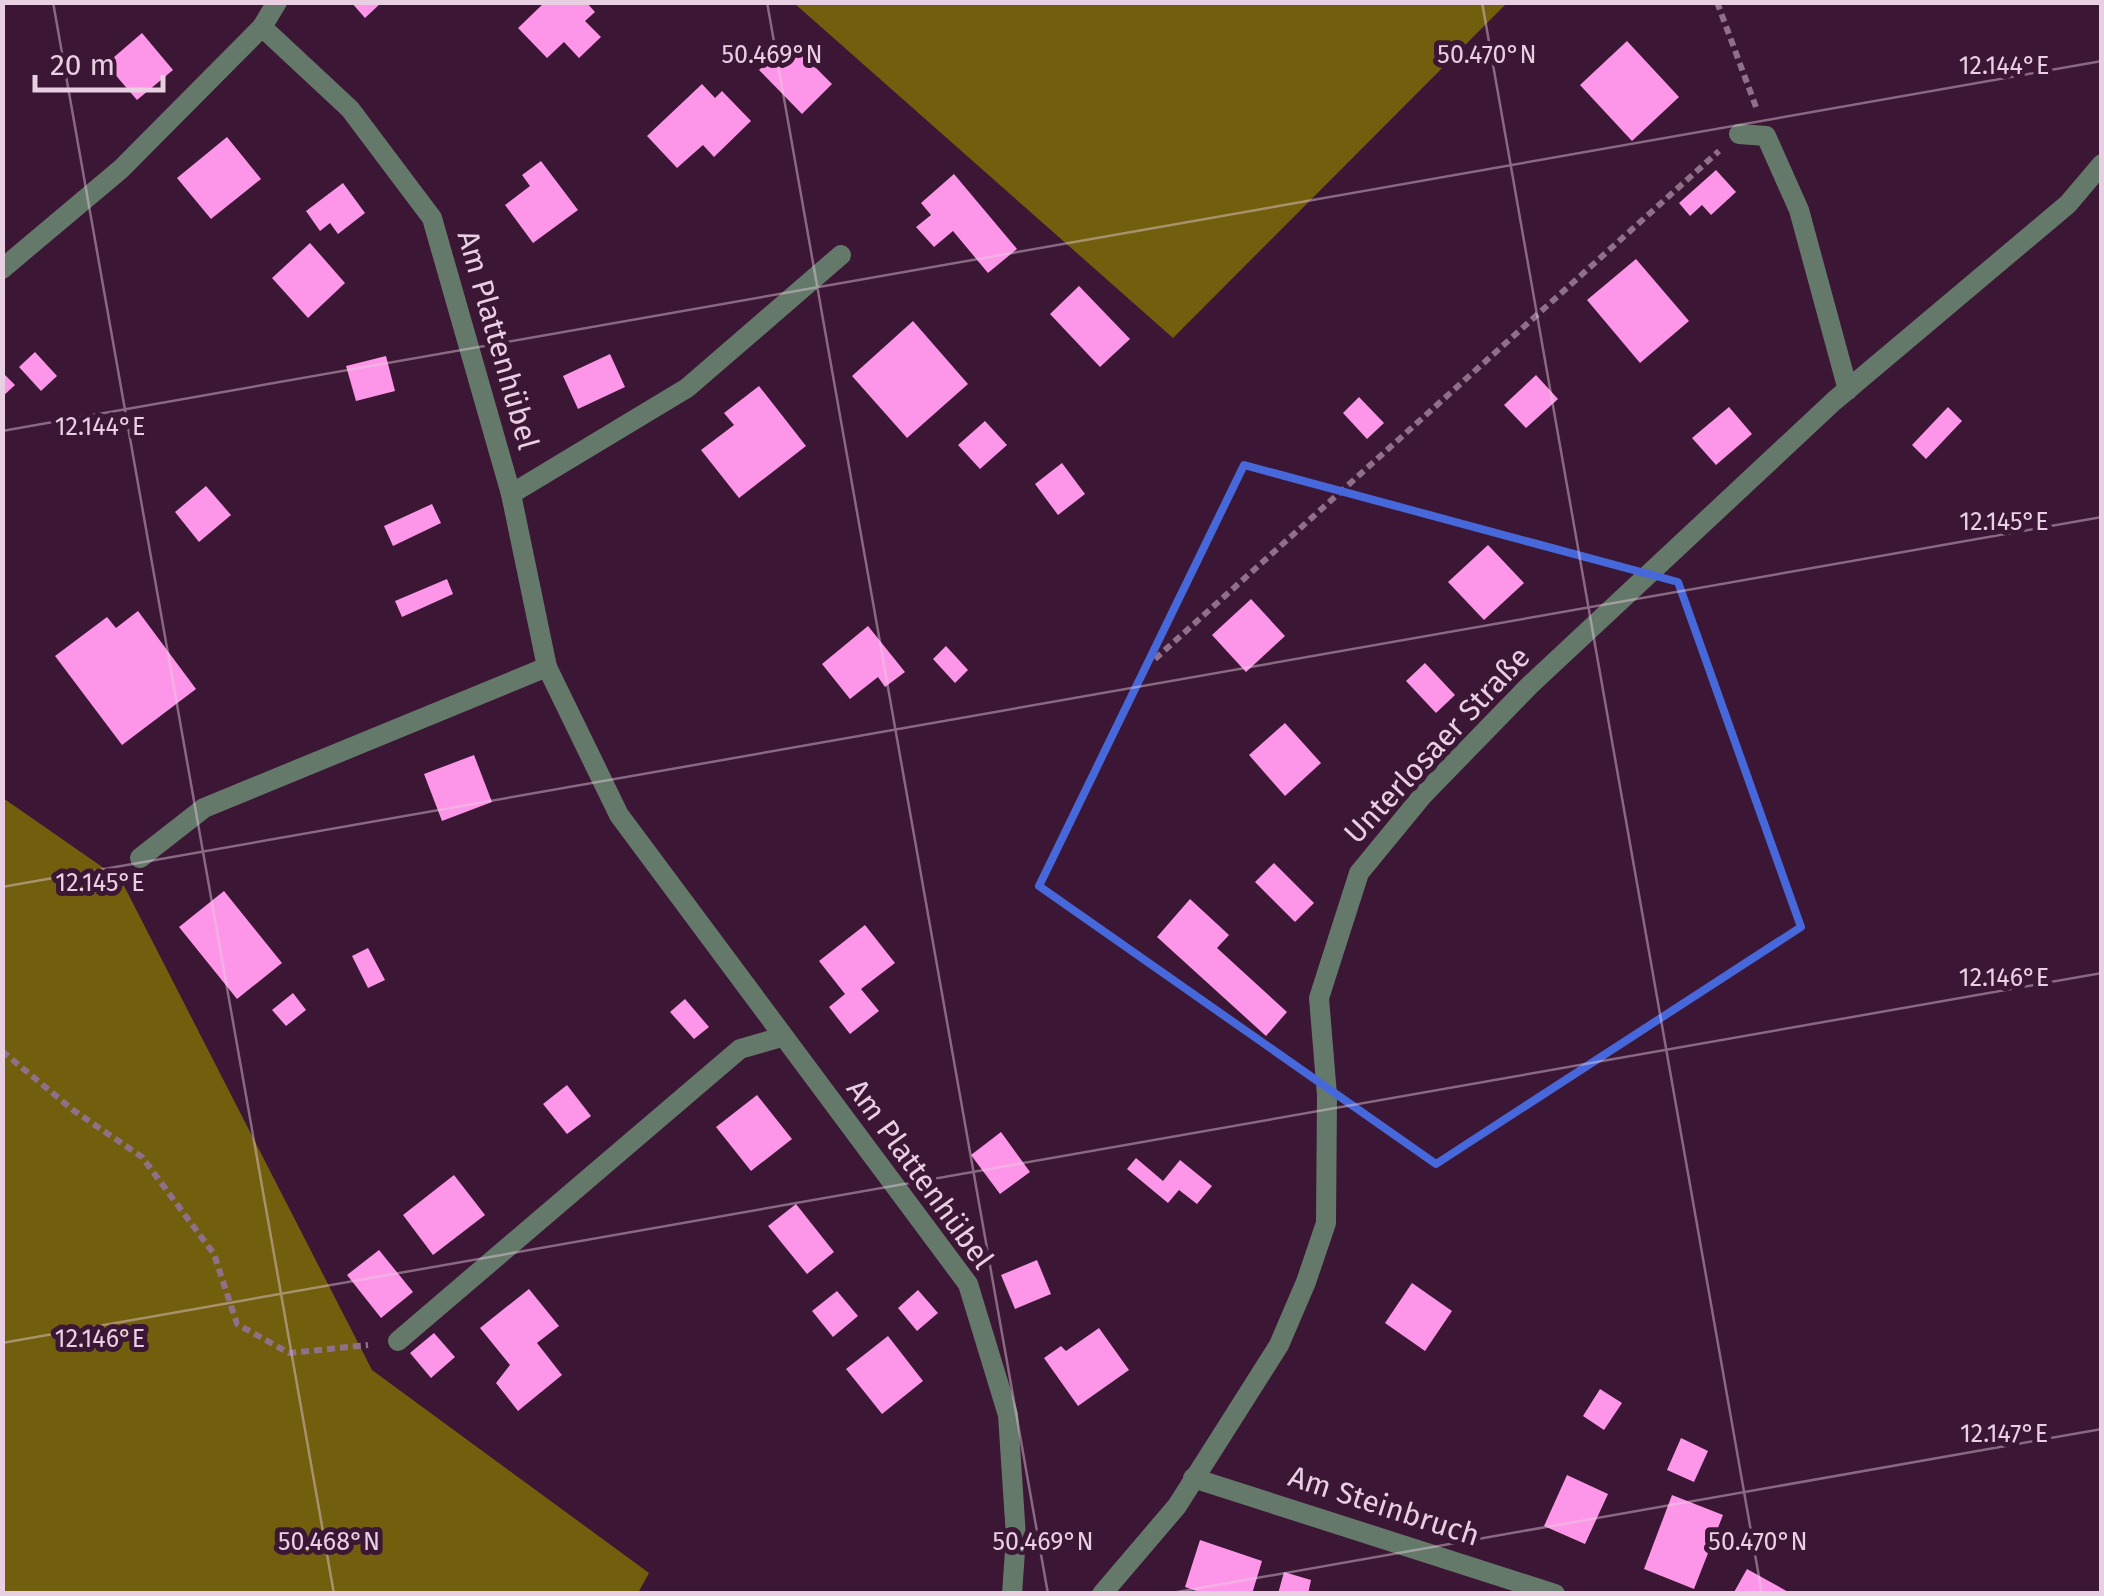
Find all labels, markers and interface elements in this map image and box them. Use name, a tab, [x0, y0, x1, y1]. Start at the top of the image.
scale bar	[35, 30, 162, 92]
text: 50.469°N	[721, 40, 823, 70]
text: 50.470°N	[1437, 40, 1537, 70]
text: 20 m	[50, 47, 115, 83]
text: 12.144°E	[1959, 51, 2049, 81]
street label: Am Plattenhübel	[450, 226, 547, 454]
text: 12.144°E	[55, 412, 145, 442]
text: 12.145°E	[1959, 507, 2049, 537]
street label: Unterlosaer Straße	[1337, 639, 1537, 851]
text: 12.145°E	[55, 868, 145, 898]
text: 12.146°E	[1959, 963, 2049, 993]
street label: Am Plattenhübel	[839, 1072, 1001, 1276]
text: 12.146°E	[55, 1324, 145, 1354]
text: 12.147°E	[1960, 1419, 2048, 1449]
street label: Am Steinbruch	[1284, 1458, 1484, 1554]
text: 50.468°N	[278, 1527, 380, 1557]
text: 50.469°N	[992, 1527, 1094, 1557]
text: 50.470°N	[1708, 1527, 1808, 1557]

